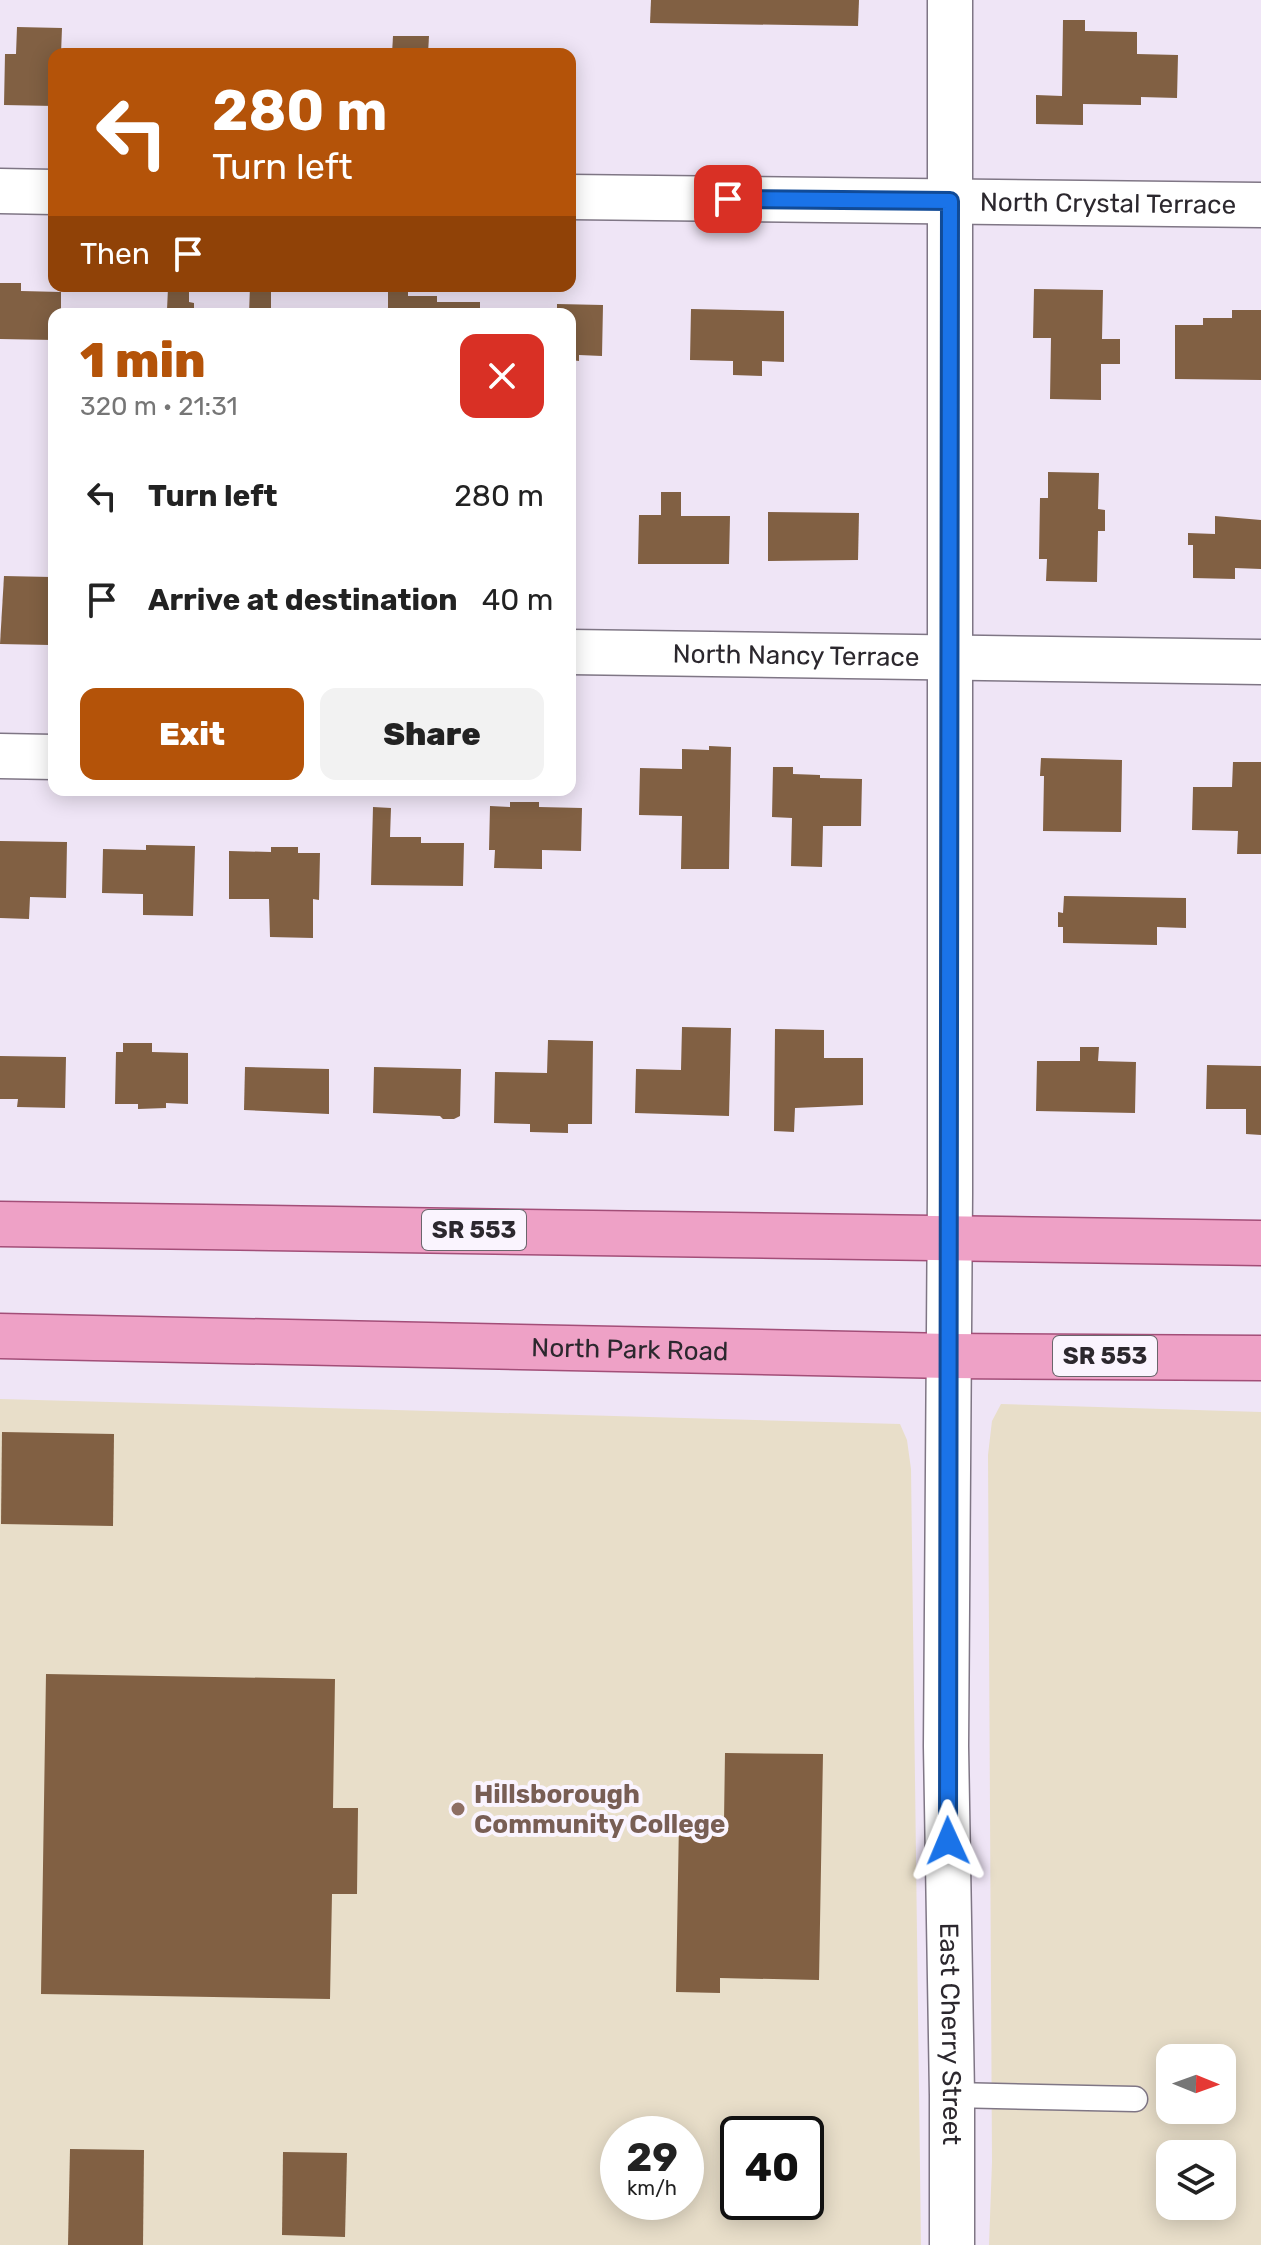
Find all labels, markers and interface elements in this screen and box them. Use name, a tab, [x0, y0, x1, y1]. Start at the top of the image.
text: 280 m	[212, 78, 388, 144]
icon: left	[80, 80, 184, 184]
text: Turn left	[212, 145, 353, 188]
pin	[694, 165, 762, 233]
icon: arrive	[706, 177, 750, 221]
street label: North Crystal Terrace	[980, 187, 1236, 221]
icon: arrive	[166, 232, 210, 276]
text: Then	[80, 236, 150, 272]
text: 1 min	[80, 332, 206, 389]
button: close	[460, 334, 544, 418]
text: 320 m · 21:31	[80, 391, 238, 422]
icon: left	[80, 474, 124, 518]
text: Turn left	[148, 478, 278, 514]
text: 280 m	[454, 478, 544, 514]
icon: arrive	[80, 578, 124, 622]
text: Arrive at destination	[148, 582, 458, 618]
text: 40 m	[482, 582, 553, 618]
street label: North Nancy Terrace	[672, 638, 920, 673]
button: Exit	[80, 688, 304, 780]
button: Share	[320, 688, 544, 780]
road number: SR 553	[422, 1210, 526, 1250]
street label: North Park Road	[531, 1332, 729, 1367]
road number: SR 553	[1053, 1336, 1157, 1376]
place label: Hillsborough Community College	[474, 1779, 726, 1840]
position arrow	[906, 1799, 990, 1883]
marker: Hillsborough Community College	[449, 1800, 467, 1818]
street label: East Cherry Street	[933, 1922, 967, 2145]
north arrow	[1156, 2044, 1236, 2124]
map controls	[1156, 2044, 1236, 2220]
speed limit sign: 40	[720, 2116, 824, 2220]
text: 29	[626, 2134, 678, 2181]
button: layers	[1156, 2140, 1236, 2220]
text: km/h	[627, 2176, 677, 2200]

